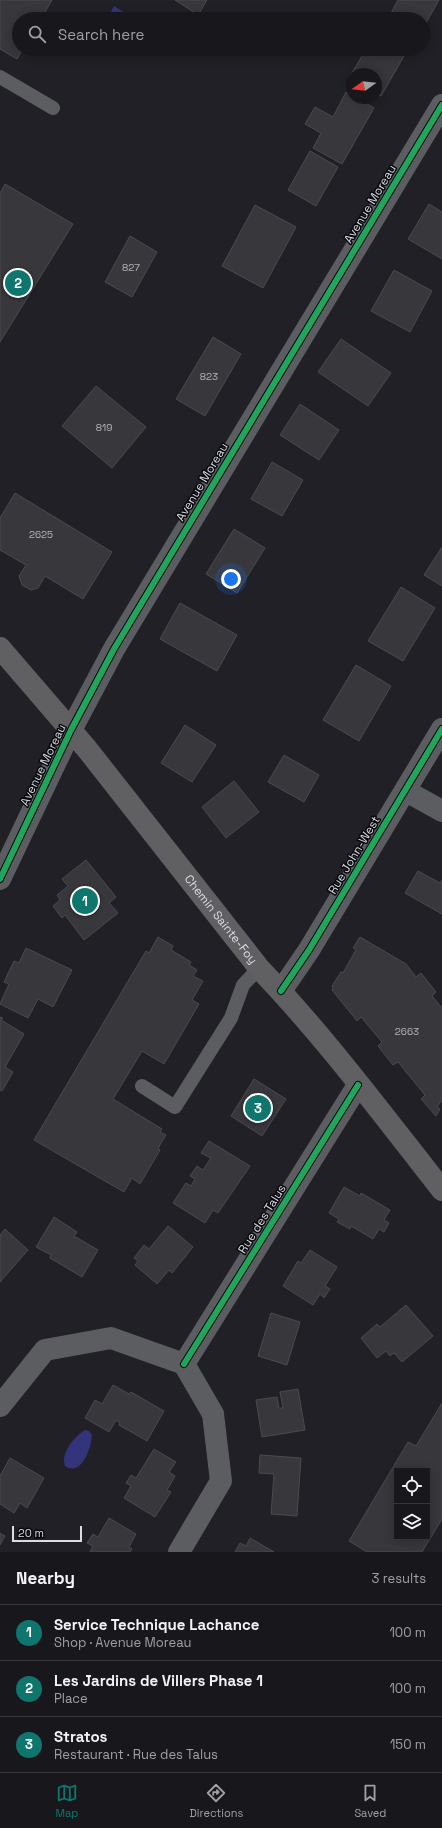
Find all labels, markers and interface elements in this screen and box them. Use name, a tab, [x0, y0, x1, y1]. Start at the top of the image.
search box	[12, 12, 430, 56]
icon: search	[26, 23, 48, 45]
text: Search here	[58, 25, 144, 44]
north arrow	[346, 68, 382, 104]
street label: Avenue Moreau	[340, 162, 400, 246]
house number: 827	[122, 261, 140, 274]
pin: 2	[5, 268, 31, 298]
house number: 823	[200, 370, 218, 383]
house number: 819	[96, 421, 112, 434]
street label: Avenue Moreau	[172, 440, 232, 524]
house number: 2625	[29, 528, 53, 541]
your location	[221, 569, 241, 589]
street label: Avenue Moreau	[16, 722, 70, 808]
street label: Rue John-West	[324, 813, 384, 897]
street label: Chemin Sainte-Foy	[181, 871, 261, 967]
pin: 1	[72, 886, 98, 916]
house number: 2663	[395, 1025, 419, 1038]
pin: 3	[245, 1093, 271, 1123]
street label: Rue des Talus	[234, 1181, 290, 1257]
map controls	[394, 1468, 430, 1540]
button: locate	[394, 1468, 430, 1504]
button: layers	[394, 1504, 430, 1540]
scale bar	[12, 1524, 82, 1543]
text: 20 m	[18, 1526, 44, 1540]
text: Nearby	[16, 1567, 75, 1589]
text: 3 results	[372, 1570, 426, 1587]
text: Service Technique Lachance	[54, 1615, 259, 1634]
text: 1	[26, 1624, 32, 1641]
text: 100 m	[389, 1624, 426, 1641]
text: Shop · Avenue Moreau	[54, 1634, 191, 1651]
text: Les Jardins de Villers Phase 1	[54, 1671, 263, 1690]
text: 2	[25, 1680, 33, 1697]
text: 100 m	[389, 1680, 426, 1697]
text: Place	[54, 1690, 88, 1707]
text: Stratos	[54, 1727, 107, 1746]
text: 3	[25, 1736, 33, 1753]
text: 150 m	[390, 1736, 426, 1753]
text: Restaurant · Rue des Talus	[54, 1746, 218, 1763]
tab: Map	[56, 1782, 78, 1820]
tab: Directions	[189, 1782, 243, 1820]
tab: Saved	[354, 1782, 386, 1820]

